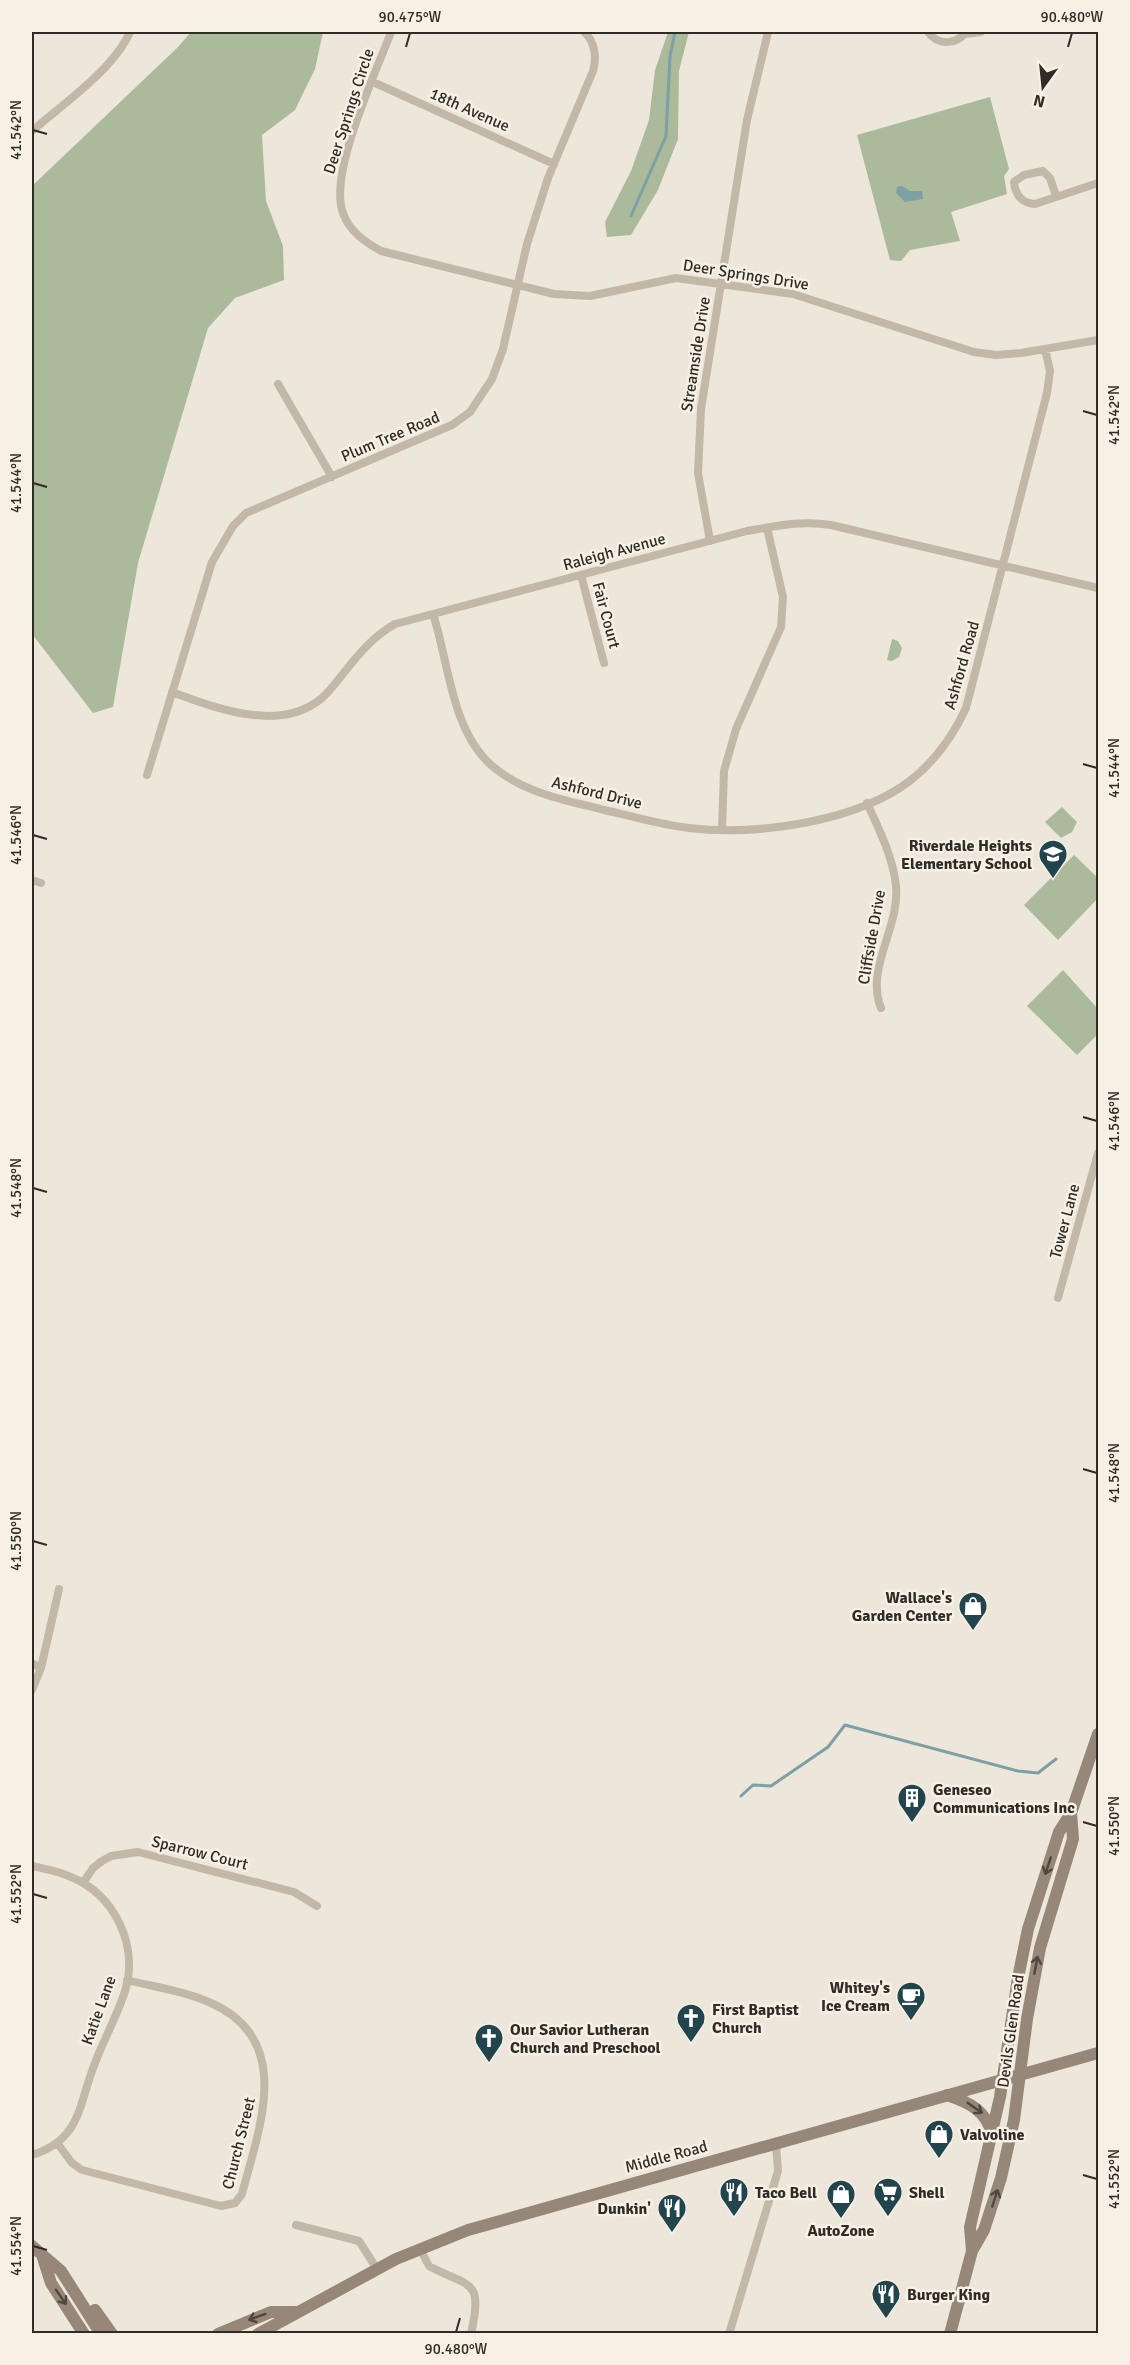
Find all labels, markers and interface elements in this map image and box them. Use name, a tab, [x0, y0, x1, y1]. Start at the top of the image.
text: 90.475°W	[379, 8, 442, 26]
text: 90.480°W	[1041, 8, 1104, 26]
street label: Deer Springs Circle	[319, 46, 379, 177]
north arrow	[1013, 57, 1073, 117]
street label: 18th Avenue	[427, 83, 513, 136]
text: N	[1031, 89, 1047, 112]
text: 41.542°N	[7, 100, 25, 160]
street label: Deer Springs Drive	[681, 255, 810, 295]
street label: Streamside Drive	[677, 295, 715, 413]
text: 41.542°N	[1105, 385, 1123, 445]
street label: Plum Tree Road	[338, 407, 443, 467]
text: 41.544°N	[7, 453, 25, 513]
street label: Raleigh Avenue	[561, 529, 668, 575]
street label: Fair Court	[588, 580, 625, 651]
street label: Ashford Road	[940, 619, 984, 712]
text: 41.544°N	[1105, 738, 1123, 798]
street label: Ashford Drive	[549, 772, 644, 814]
text: 41.546°N	[7, 805, 25, 865]
place label: Riverdale Heights Elementary School	[901, 836, 1032, 874]
school or university icon: Riverdale Heights Elementary School	[1037, 838, 1069, 880]
street label: Cliffside Drive	[854, 888, 890, 986]
text: 41.546°N	[1105, 1091, 1123, 1151]
text: 41.548°N	[7, 1158, 25, 1218]
street label: Tower Lane	[1045, 1182, 1085, 1261]
text: 41.548°N	[1105, 1443, 1123, 1503]
text: 41.550°N	[7, 1511, 25, 1571]
place label: Wallace's Garden Center	[852, 1588, 953, 1626]
shop icon: Wallace's Garden Center	[957, 1590, 989, 1632]
place label: Geneseo Communications Inc	[933, 1780, 1075, 1818]
building icon: Geneseo Communications Inc	[896, 1782, 928, 1824]
text: 41.550°N	[1105, 1796, 1123, 1856]
street label: Sparrow Court	[149, 1831, 250, 1875]
one-way arrow	[1042, 1856, 1053, 1875]
text: 41.552°N	[7, 1864, 25, 1924]
one-way arrow	[1031, 1956, 1042, 1975]
street label: Katie Lane	[77, 1973, 121, 2048]
street label: Devils Glen Road	[993, 1973, 1029, 2089]
place label: Whitey's Ice Cream	[821, 1978, 890, 2016]
cafe icon: Whitey's Ice Cream	[895, 1980, 927, 2022]
place label: First Baptist Church	[712, 2000, 799, 2038]
church icon: First Baptist Church	[675, 2002, 707, 2044]
place label: Our Savior Lutheran Church and Preschool	[510, 2020, 661, 2058]
church icon: Our Savior Lutheran Church and Preschool	[473, 2022, 505, 2064]
street label: Church Street	[218, 2095, 260, 2191]
one-way arrow	[967, 2102, 983, 2114]
shop icon: Valvoline	[923, 2118, 955, 2160]
place label: Valvoline	[960, 2125, 1024, 2145]
street label: Middle Road	[623, 2136, 710, 2178]
text: 41.552°N	[1105, 2149, 1123, 2209]
restaurant icon: Taco Bell	[718, 2176, 750, 2218]
supermarket icon: Shell	[872, 2176, 904, 2218]
shop icon: AutoZone	[825, 2178, 857, 2220]
place label: Taco Bell	[755, 2183, 817, 2203]
place label: Shell	[909, 2183, 944, 2203]
one-way arrow	[990, 2189, 1001, 2208]
restaurant icon: Dunkin'	[656, 2192, 688, 2234]
place label: Dunkin'	[597, 2199, 651, 2219]
text: 41.554°N	[7, 2216, 25, 2276]
place label: AutoZone	[807, 2221, 875, 2241]
restaurant icon: Burger King	[870, 2278, 902, 2320]
place label: Burger King	[907, 2285, 991, 2305]
one-way arrow	[55, 2289, 67, 2305]
one-way arrow	[248, 2312, 267, 2323]
text: 90.480°W	[425, 2340, 488, 2358]

